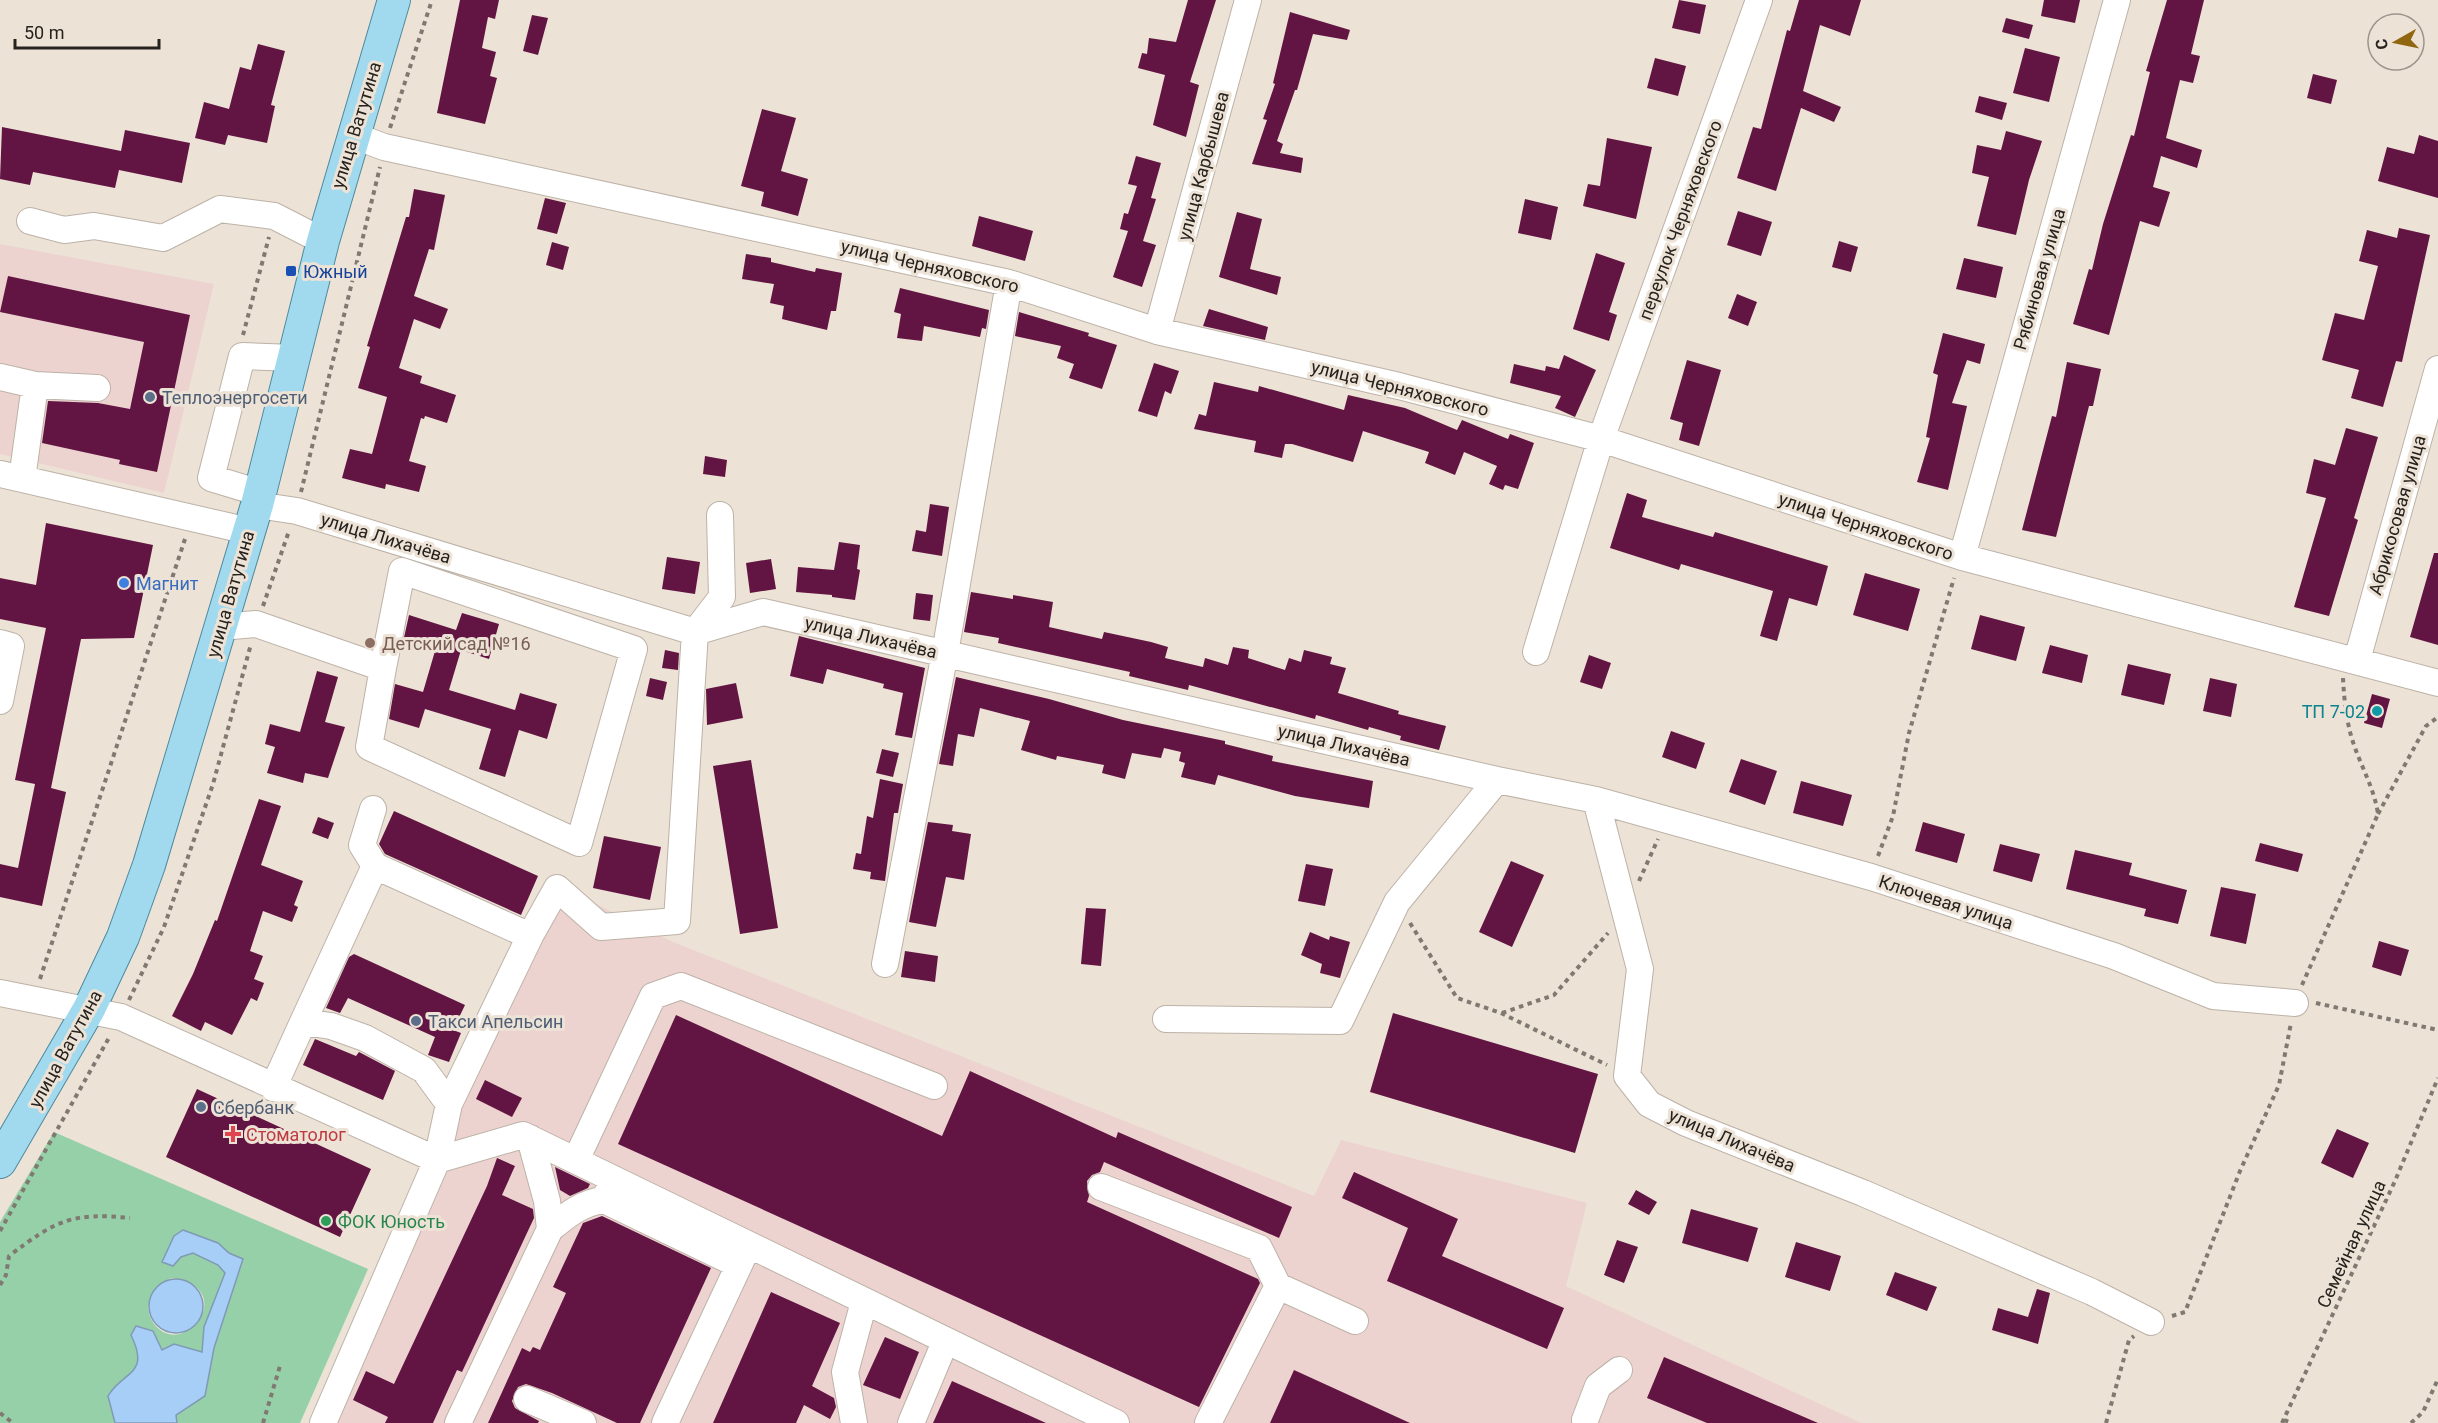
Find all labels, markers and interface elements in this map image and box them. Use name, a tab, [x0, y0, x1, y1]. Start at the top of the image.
scale bar	[15, 12, 159, 50]
north arrow	[2366, 12, 2426, 72]
text: 50 m	[24, 22, 64, 43]
text: С	[2371, 38, 2392, 51]
street label: улица Ватутина	[327, 59, 385, 191]
street label: улица Карбышева	[1173, 89, 1233, 243]
street label: переулок Черняховского	[1634, 117, 1726, 323]
street label: Рябиновая улица	[2009, 206, 2069, 352]
street label: улица Черняховского	[839, 235, 1021, 297]
place label: Южный	[303, 261, 368, 282]
marker: Южный	[284, 264, 298, 278]
street label: улица Черняховского	[1309, 356, 1491, 420]
place label: Теплоэнергосети	[162, 387, 308, 408]
marker: Теплоэнергосети	[143, 390, 157, 404]
street label: Абрикосовая улица	[2364, 433, 2430, 597]
street label: улица Черняховского	[1776, 488, 1956, 564]
street label: улица Лихачёва	[318, 508, 454, 568]
street label: улица Ватутина	[202, 528, 258, 660]
place label: Магнит	[136, 573, 199, 594]
marker: Магнит	[117, 576, 131, 590]
street label: улица Лихачёва	[803, 612, 939, 662]
place label: Детский сад №16	[382, 633, 531, 654]
marker: Детский сад №16	[363, 636, 377, 650]
place label: ТП 7-02	[2302, 701, 2365, 722]
marker: ТП 7-02	[2370, 704, 2384, 718]
street label: улица Лихачёва	[1276, 720, 1412, 770]
street label: Ключевая улица	[1876, 870, 2016, 934]
street label: улица Ватутина	[24, 987, 106, 1111]
place label: Такси Апельсин	[428, 1011, 563, 1032]
marker: Такси Апельсин	[409, 1014, 423, 1028]
place label: Сбербанк	[213, 1097, 294, 1118]
marker: Сбербанк	[194, 1100, 208, 1114]
street label: улица Лихачёва	[1666, 1104, 1798, 1176]
place label: Стоматолог	[246, 1124, 346, 1145]
marker: Стоматолог	[224, 1125, 242, 1143]
street label: Семейная улица	[2312, 1177, 2390, 1311]
place label: ФОК Юность	[338, 1211, 445, 1232]
marker: ФОК Юность	[319, 1214, 333, 1228]

